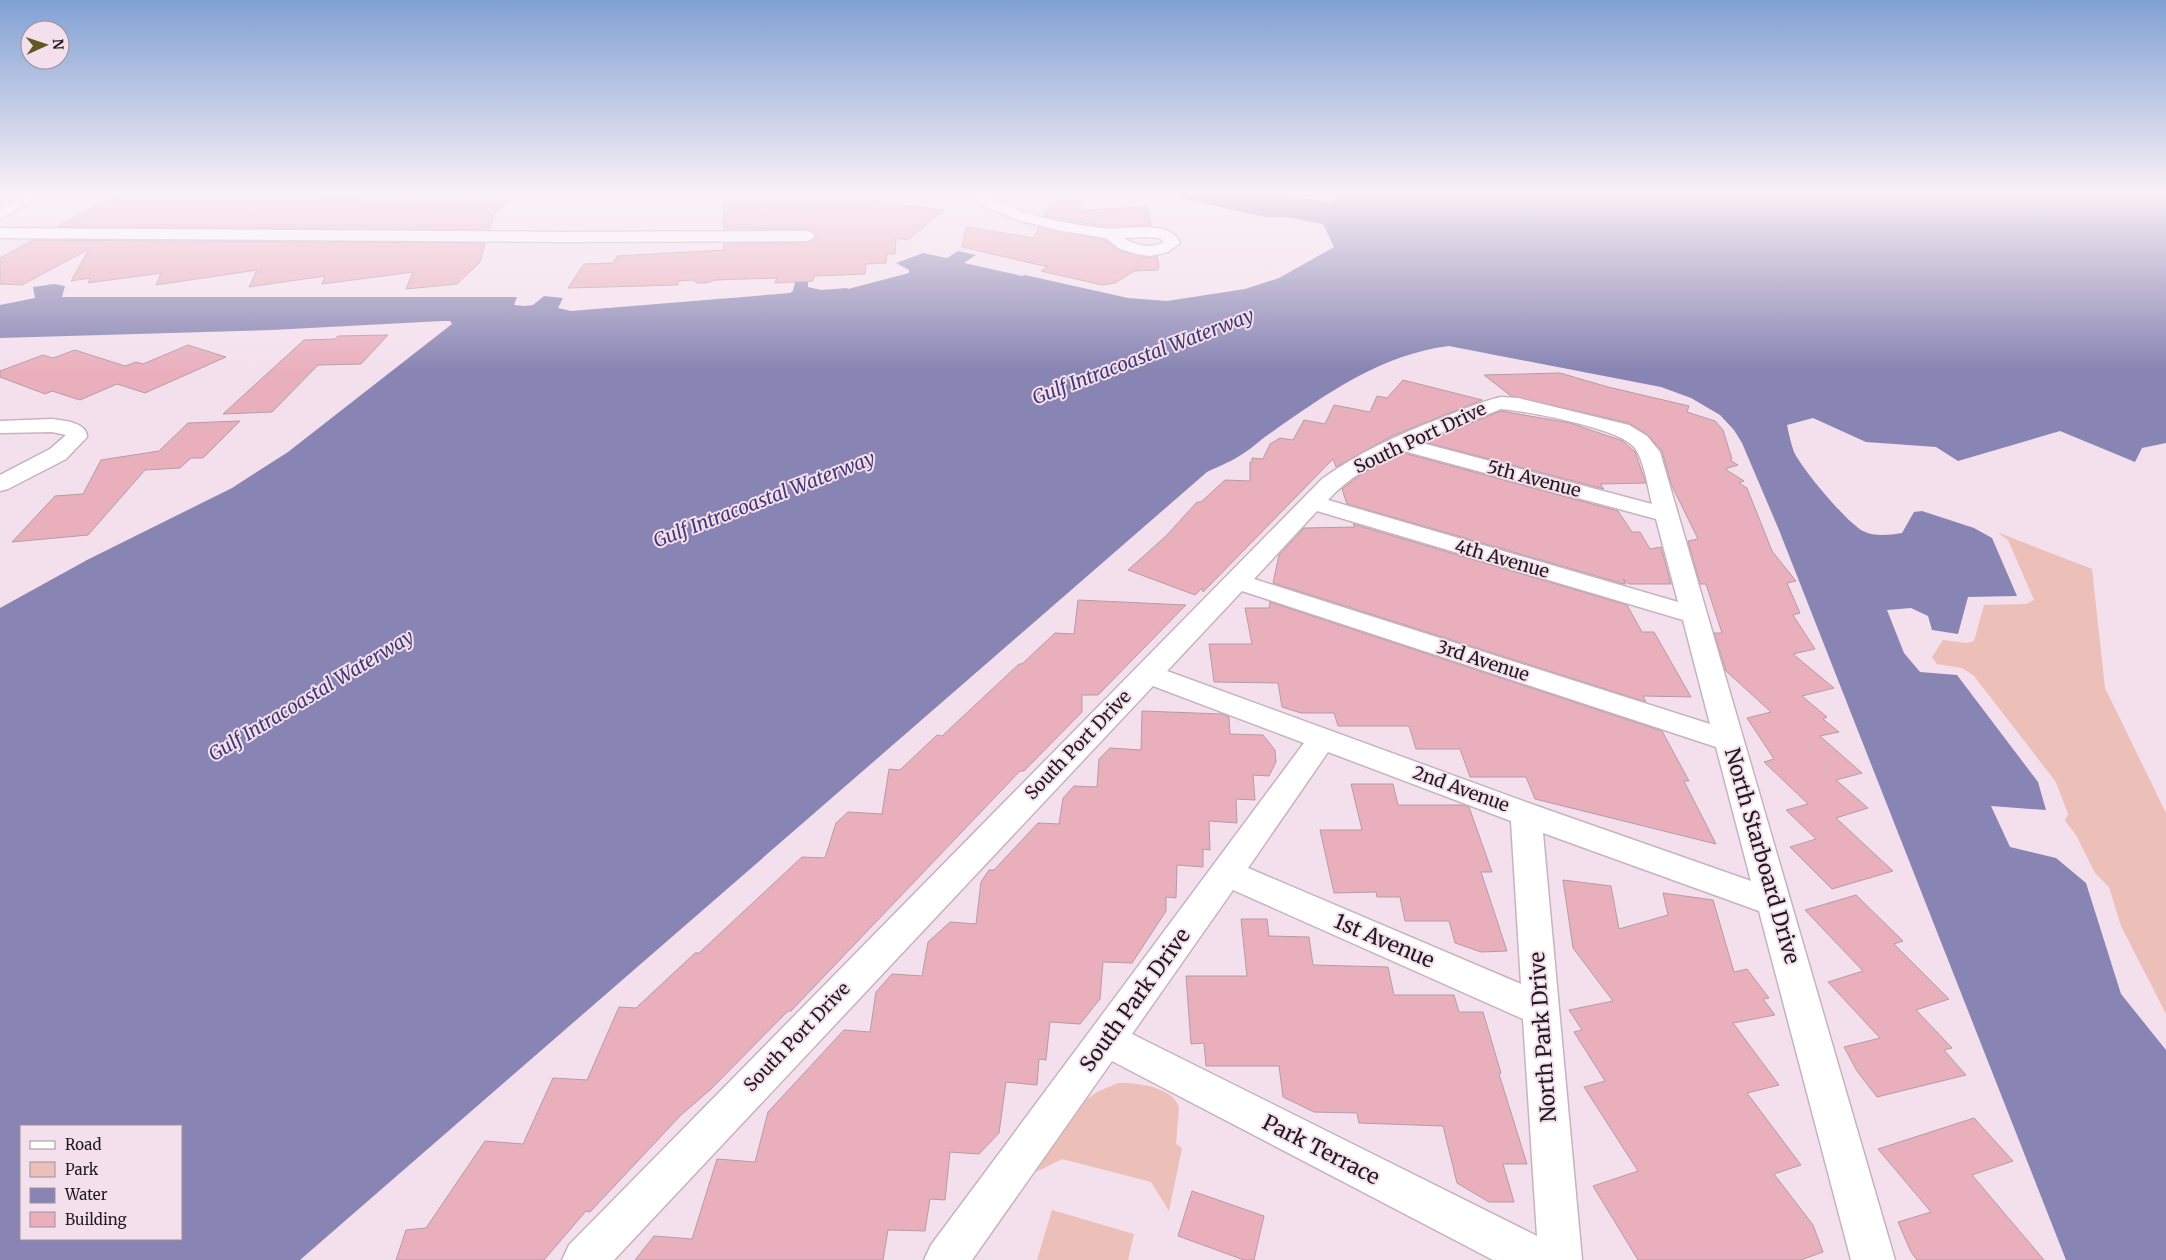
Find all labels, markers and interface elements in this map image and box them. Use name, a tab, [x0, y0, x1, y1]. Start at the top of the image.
north arrow	[20, 20, 70, 70]
text: N	[49, 38, 67, 50]
water label: Gulf Intracoastal Waterway	[1029, 303, 1257, 409]
street label: South Port Drive	[1350, 397, 1490, 478]
water label: Gulf Intracoastal Waterway	[650, 446, 878, 552]
street label: 5th Avenue	[1485, 455, 1584, 502]
street label: 4th Avenue	[1452, 534, 1552, 583]
water label: Gulf Intracoastal Waterway	[204, 624, 418, 766]
street label: 3rd Avenue	[1434, 635, 1532, 686]
street label: South Port Drive	[1020, 685, 1136, 804]
street label: North Starboard Drive	[1719, 745, 1806, 967]
street label: 2nd Avenue	[1410, 760, 1512, 817]
street label: 1st Avenue	[1330, 907, 1439, 974]
street label: South Park Drive	[1073, 923, 1196, 1077]
street label: North Park Drive	[1523, 951, 1562, 1123]
street label: South Port Drive	[739, 977, 855, 1096]
street label: Park Terrace	[1258, 1108, 1384, 1191]
legend	[20, 1125, 182, 1240]
text: Road	[65, 1135, 101, 1154]
text: Park	[65, 1160, 99, 1179]
text: Water	[64, 1185, 108, 1204]
text: Building	[65, 1210, 127, 1229]

